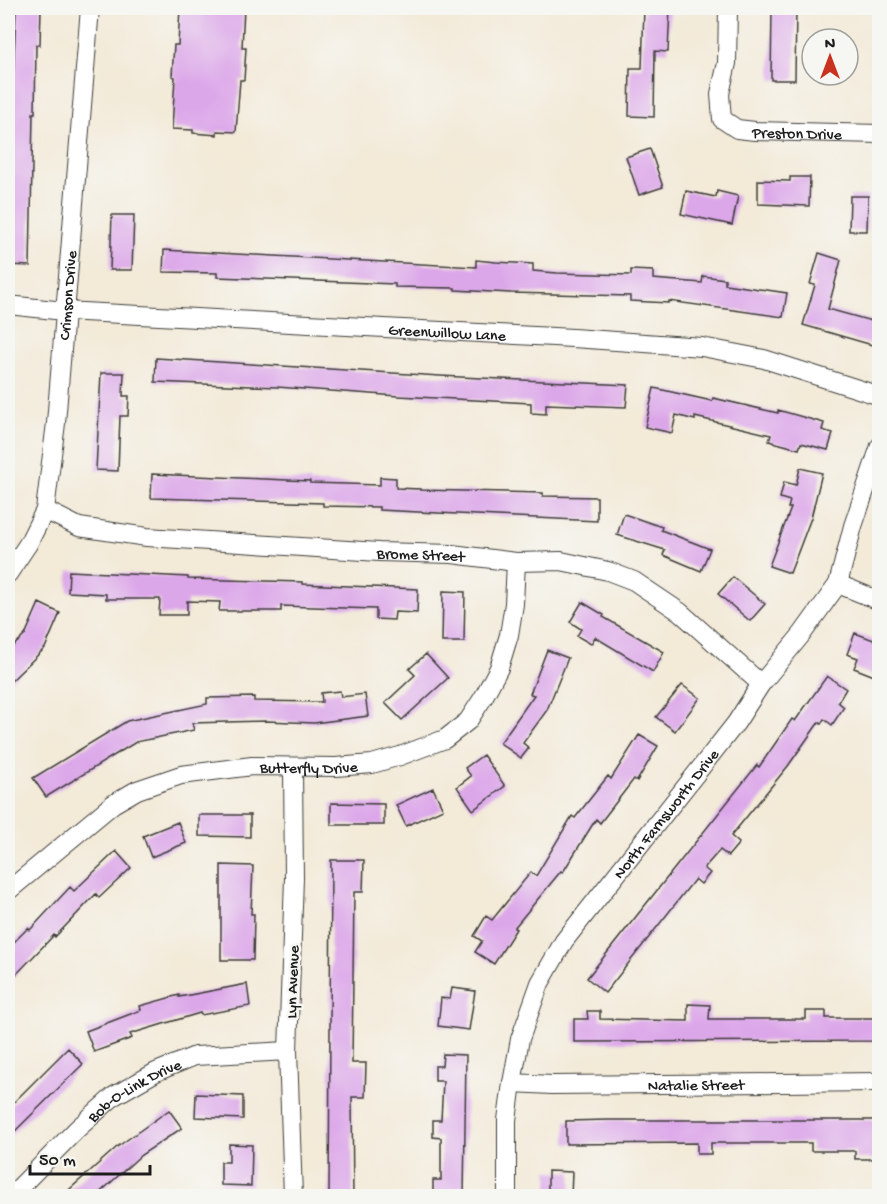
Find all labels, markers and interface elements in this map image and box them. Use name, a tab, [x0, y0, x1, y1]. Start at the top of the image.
north arrow	[800, 27, 860, 87]
text: N	[825, 36, 836, 55]
street label: Preston Drive	[751, 125, 843, 146]
street label: Crimson Drive	[57, 249, 83, 341]
street label: Greenwillow Lane	[388, 322, 507, 347]
street label: Brome Street	[375, 546, 467, 569]
street label: North Farnsworth Drive	[611, 746, 725, 884]
street label: Butterfly Drive	[259, 759, 359, 780]
street label: Lyn Avenue	[284, 944, 305, 1019]
street label: Bob-O-Link Drive	[84, 1056, 185, 1129]
street label: Natalie Street	[648, 1077, 746, 1097]
scale bar	[30, 1138, 150, 1176]
text: 50 m	[39, 1151, 76, 1172]

